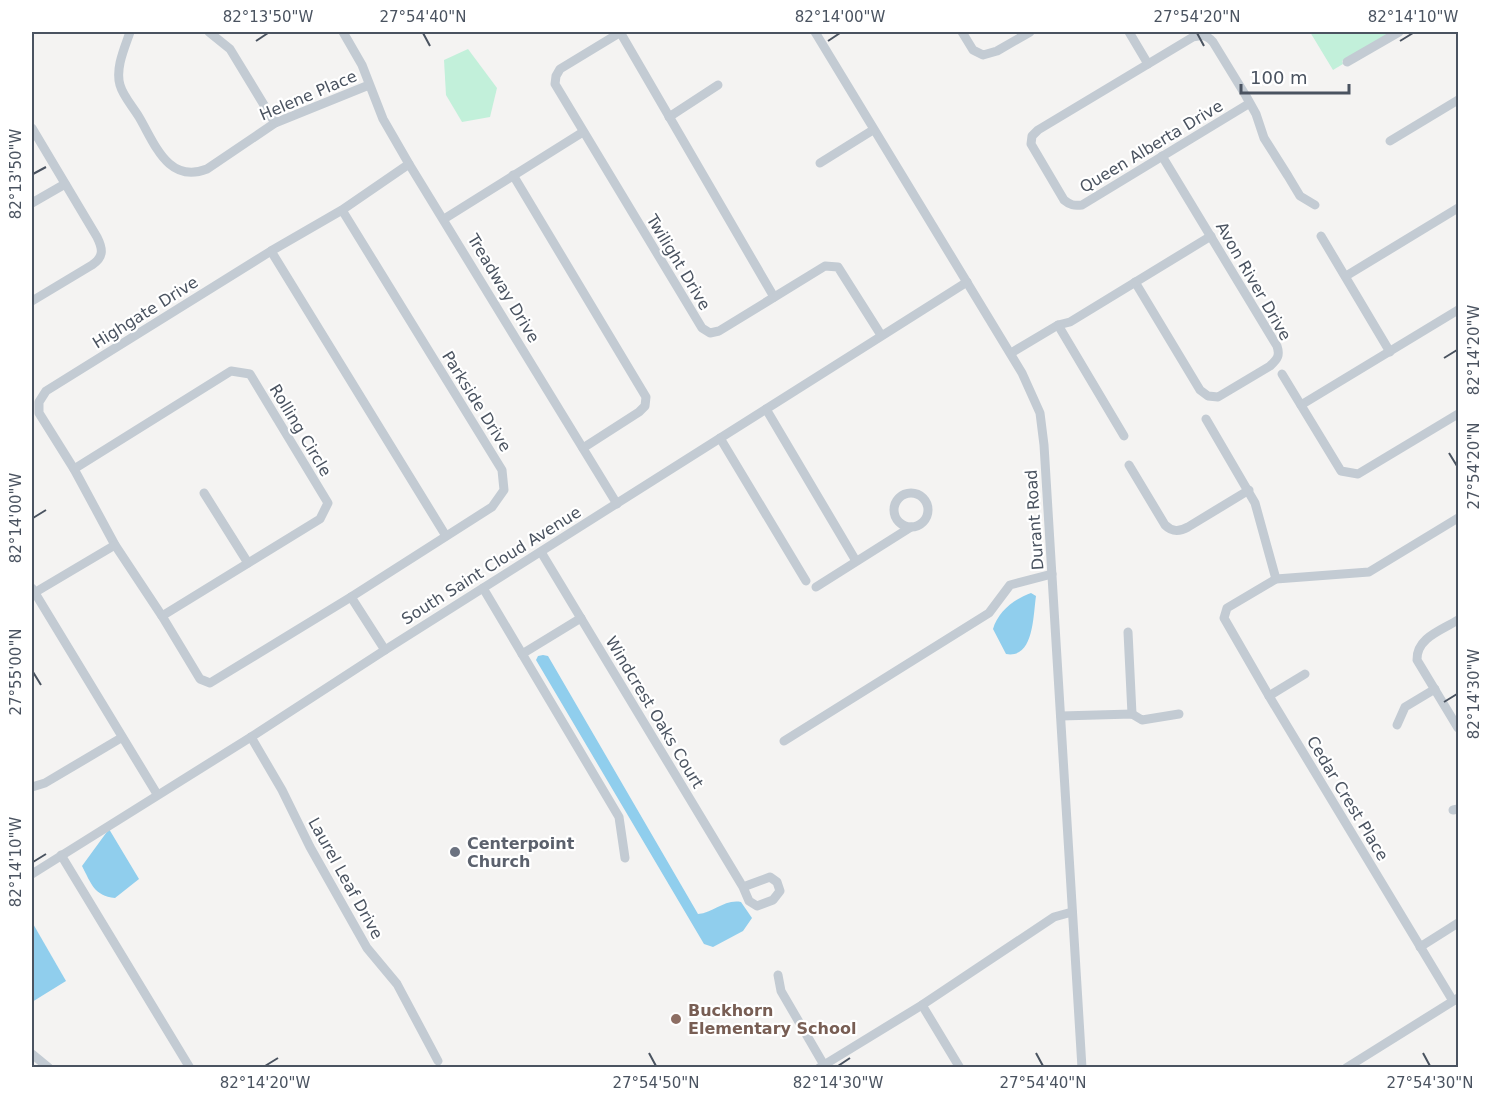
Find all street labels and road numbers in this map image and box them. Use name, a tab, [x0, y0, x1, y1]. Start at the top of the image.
street label: Helene Place	[257, 66, 360, 124]
street label: Queen Alberta Drive	[1076, 96, 1226, 197]
street label: Twilight Drive	[642, 210, 714, 313]
street label: Avon River Drive	[1212, 219, 1295, 344]
street label: Treadway Drive	[463, 230, 544, 346]
street label: Highgate Drive	[89, 272, 201, 352]
street label: Parkside Drive	[438, 347, 515, 455]
street label: Rolling Circle	[266, 381, 335, 480]
street label: Durant Road	[1022, 469, 1047, 571]
street label: South Saint Cloud Avenue	[398, 502, 584, 629]
street label: Windcrest Oaks Court	[602, 633, 707, 792]
street label: Cedar Crest Place	[1303, 732, 1392, 864]
street label: Laurel Leaf Drive	[304, 814, 387, 942]

